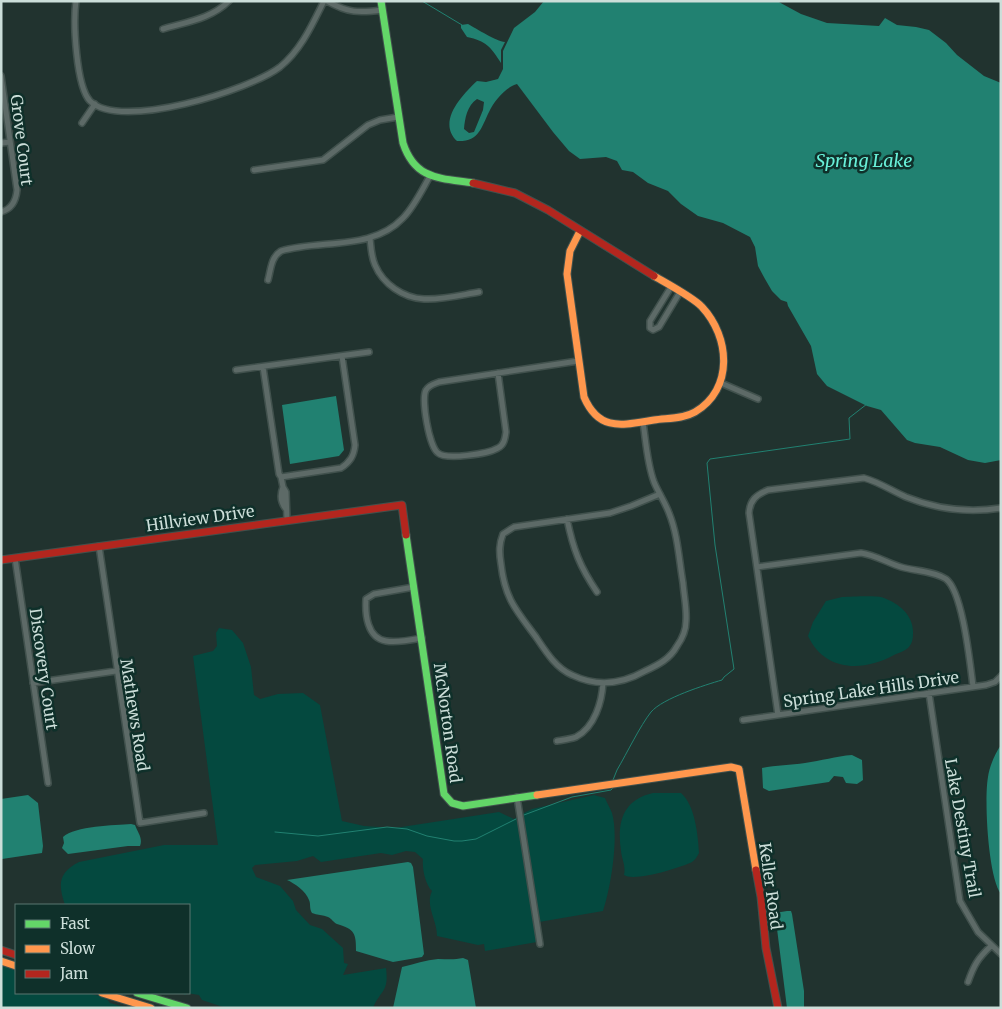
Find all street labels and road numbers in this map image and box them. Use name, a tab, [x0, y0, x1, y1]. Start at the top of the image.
street label: Grove Court	[7, 93, 38, 187]
street label: Hillview Drive	[145, 500, 255, 536]
street label: Discovery Court	[26, 607, 63, 732]
street label: Mathews Road	[116, 657, 154, 773]
street label: McNorton Road	[430, 662, 466, 785]
street label: Spring Lake Hills Drive	[782, 667, 960, 711]
street label: Lake Destiny Trail	[941, 757, 985, 899]
street label: Keller Road	[755, 841, 787, 931]

